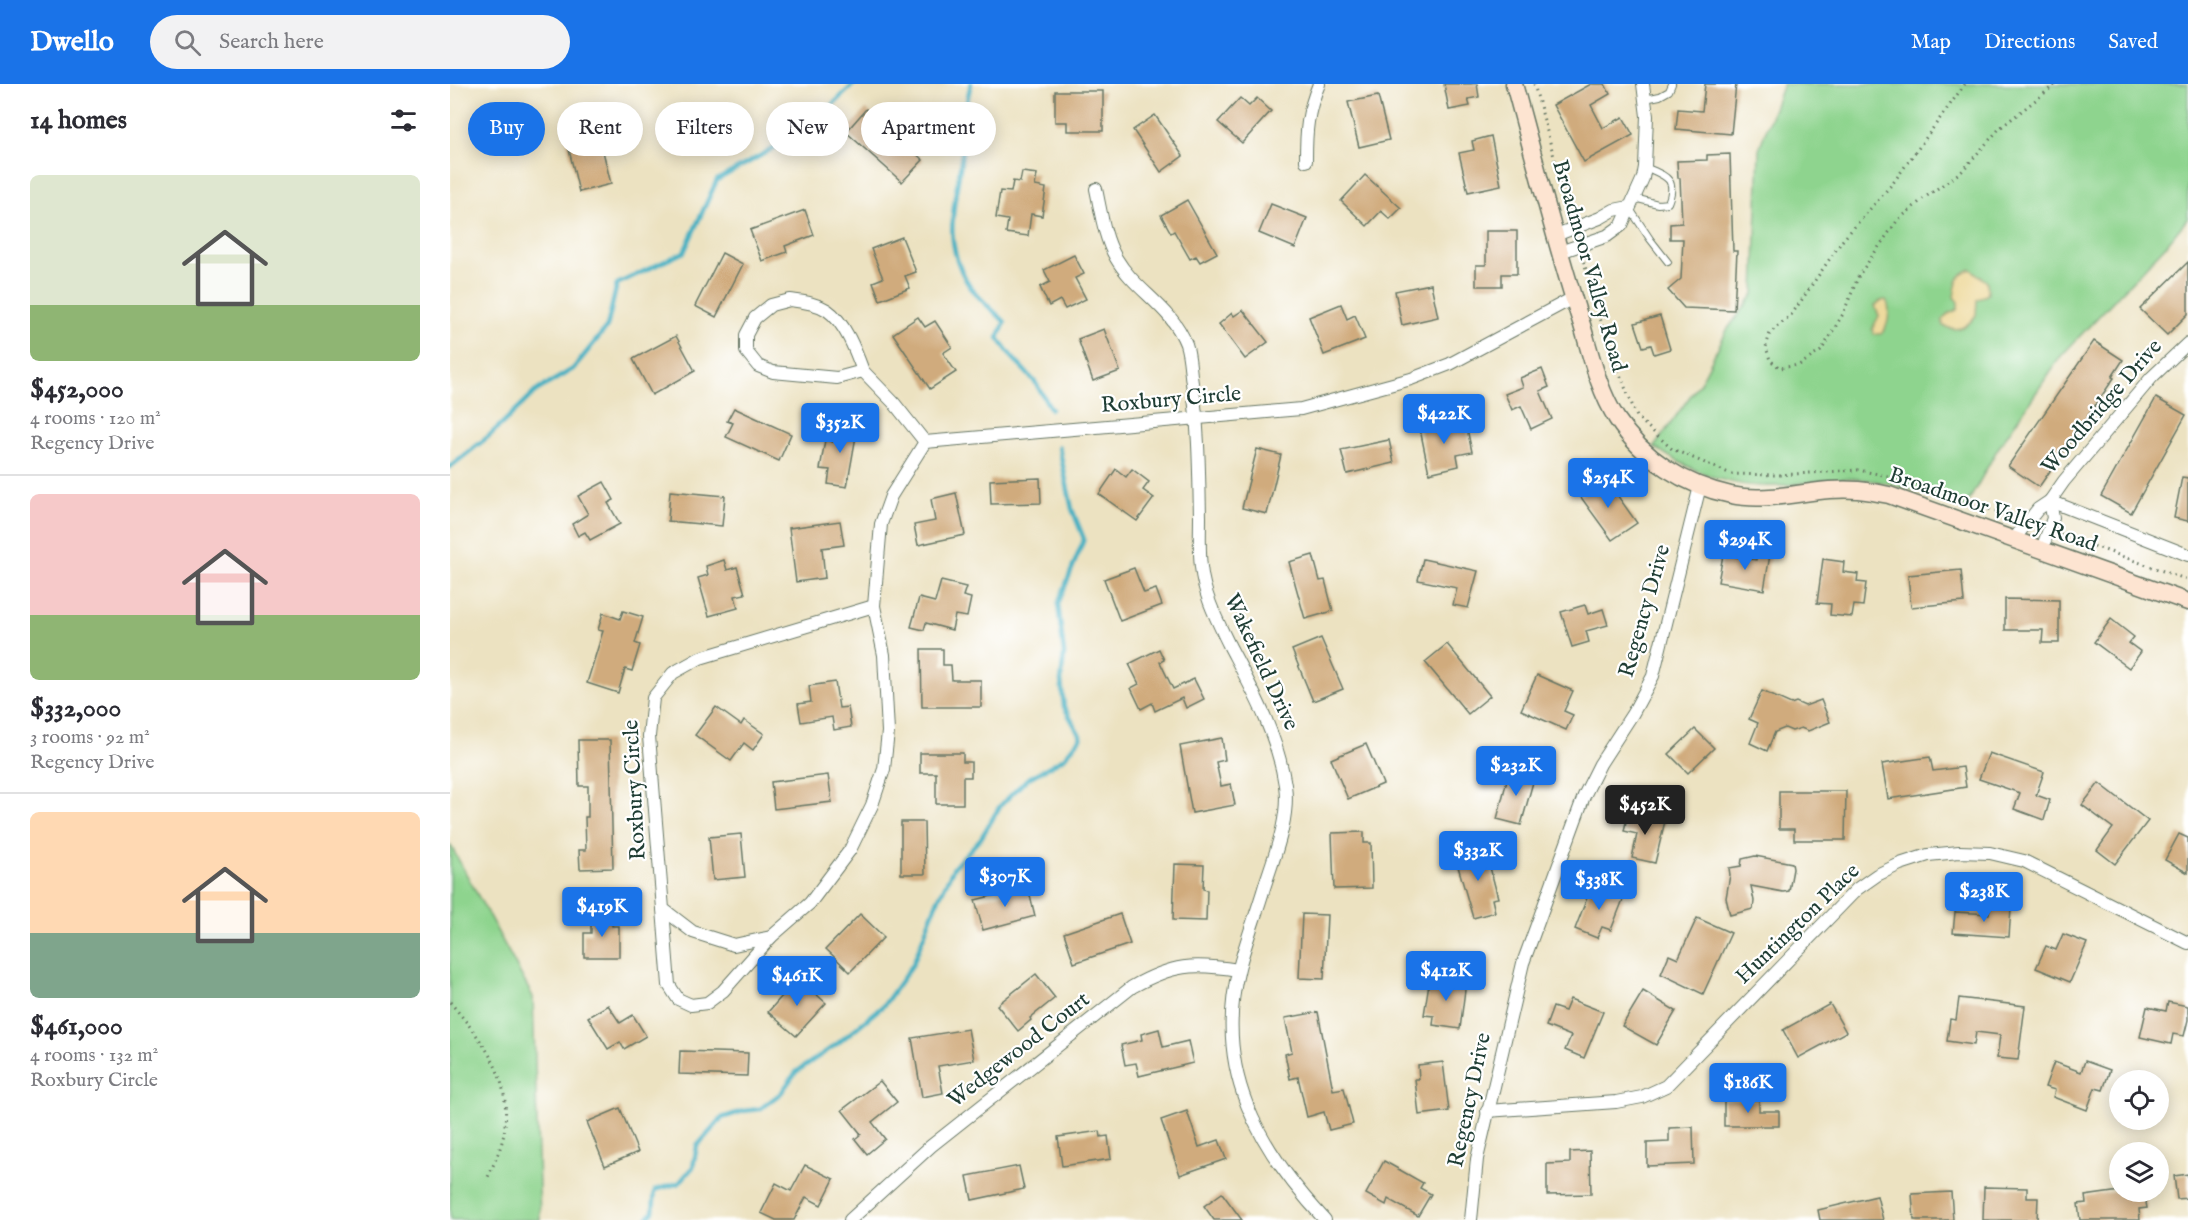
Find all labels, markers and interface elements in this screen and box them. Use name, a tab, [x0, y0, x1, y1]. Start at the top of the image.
search box	[150, 15, 570, 69]
text: Dwello	[30, 25, 114, 60]
icon: search	[171, 26, 204, 59]
text: Search here	[219, 28, 324, 56]
text: Map	[1911, 29, 1951, 56]
text: Directions	[1984, 29, 2075, 56]
text: Saved	[2108, 29, 2158, 56]
chip: Buy	[468, 102, 545, 156]
chip: Rent	[557, 102, 643, 156]
chip: Filters	[655, 102, 754, 156]
chip: New	[766, 102, 849, 156]
chip: Apartment	[861, 102, 996, 156]
text: 14 homes	[30, 104, 127, 137]
icon: filters	[387, 104, 420, 137]
street label: Broadmoor Valley Road	[1545, 157, 1633, 375]
icon: home	[171, 214, 279, 322]
street label: Woodbridge Drive	[2035, 333, 2169, 481]
text: $452,000	[30, 373, 124, 406]
street label: Roxbury Circle	[1100, 380, 1242, 420]
pin: $422K	[1402, 394, 1486, 445]
text: $422K	[1417, 401, 1471, 426]
pin: $352K	[798, 403, 882, 454]
text: 4 rooms · 120 m²	[30, 406, 161, 431]
text: $352K	[815, 410, 865, 435]
text: Regency Drive	[30, 431, 154, 456]
pin: $254K	[1566, 458, 1650, 509]
street label: Broadmoor Valley Road	[1885, 461, 2101, 559]
text: $254K	[1582, 465, 1634, 490]
pin: $294K	[1703, 520, 1787, 571]
text: $294K	[1718, 527, 1772, 552]
icon: home	[171, 533, 279, 641]
street label: Regency Drive	[1613, 541, 1677, 681]
street label: Wakefield Drive	[1217, 589, 1305, 735]
text: $332,000	[30, 692, 121, 725]
street label: Roxbury Circle	[617, 719, 653, 861]
text: 3 rooms · 92 m²	[30, 725, 150, 750]
pin: $232K	[1474, 746, 1558, 797]
text: Regency Drive	[30, 750, 154, 775]
text: $232K	[1490, 753, 1542, 778]
pin: $452K	[1603, 785, 1687, 836]
text: $452K	[1619, 792, 1671, 817]
pin: $332K	[1436, 831, 1520, 882]
text: $332K	[1453, 838, 1503, 863]
icon: home	[171, 851, 279, 959]
pin: $307K	[963, 857, 1047, 908]
street label: Huntington Place	[1730, 858, 1866, 990]
pin: $338K	[1557, 860, 1641, 911]
text: $307K	[979, 864, 1031, 889]
text: $338K	[1575, 867, 1623, 892]
pin: $238K	[1942, 872, 2026, 923]
text: $238K	[1959, 879, 2009, 904]
pin: $419K	[560, 887, 644, 938]
text: $419K	[576, 894, 628, 919]
pin: $412K	[1404, 951, 1488, 1002]
pin: $461K	[755, 956, 839, 1007]
text: $412K	[1420, 958, 1472, 983]
text: $461K	[771, 963, 823, 988]
street label: Wedgewood Court	[942, 985, 1096, 1114]
text: $461,000	[30, 1010, 123, 1043]
street label: Regency Drive	[1442, 1030, 1498, 1170]
text: 4 rooms · 132 m²	[30, 1043, 158, 1068]
pin: $186K	[1706, 1063, 1790, 1114]
text: Roxbury Circle	[30, 1068, 158, 1093]
text: $186K	[1723, 1070, 1773, 1095]
map controls	[2109, 1070, 2169, 1202]
button: locate	[2109, 1070, 2169, 1130]
button: layers	[2109, 1142, 2169, 1202]

